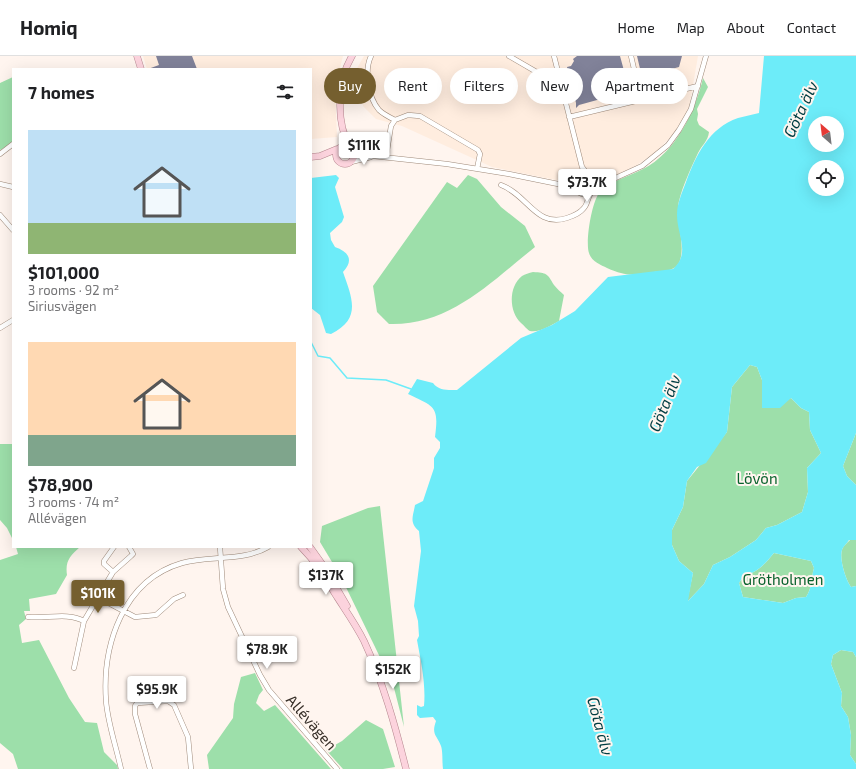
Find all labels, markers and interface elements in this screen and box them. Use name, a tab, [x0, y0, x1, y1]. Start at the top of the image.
text: Homiq	[20, 16, 78, 39]
text: Home	[618, 19, 655, 36]
text: Map	[677, 19, 705, 36]
text: About	[727, 19, 765, 36]
text: Contact	[787, 19, 836, 36]
chip: Buy	[324, 68, 376, 104]
chip: Rent	[384, 68, 442, 104]
chip: Filters	[450, 68, 518, 104]
chip: New	[526, 68, 583, 104]
chip: Apartment	[591, 68, 688, 104]
water label: Göta älv	[779, 77, 821, 140]
icon: filters	[274, 81, 296, 103]
text: 7 homes	[28, 82, 95, 102]
north arrow	[808, 116, 844, 152]
map controls	[808, 116, 844, 196]
pin: $111K	[336, 132, 392, 166]
text: $111K	[348, 137, 380, 153]
icon: home	[126, 156, 198, 228]
button: locate	[808, 160, 844, 196]
pin: $73.7K	[554, 169, 620, 203]
text: $73.7K	[567, 174, 607, 190]
text: $101,000	[28, 262, 100, 282]
text: 3 rooms · 92 m²	[28, 282, 119, 298]
text: Siriusvägen	[28, 298, 97, 314]
icon: home	[126, 368, 198, 440]
water label: Göta älv	[644, 371, 684, 434]
park label: Lövön	[736, 469, 778, 487]
text: $78,900	[28, 474, 93, 494]
text: 3 rooms · 74 m²	[28, 494, 119, 510]
text: Allévägen	[28, 510, 86, 526]
pin: $137K	[298, 562, 354, 596]
text: $137K	[308, 567, 344, 583]
park label: Grötholmen	[742, 570, 824, 588]
pin: $101K	[70, 580, 126, 614]
text: $101K	[80, 585, 116, 601]
pin: $78.9K	[234, 636, 300, 670]
text: $78.9K	[246, 641, 288, 657]
pin: $152K	[365, 656, 421, 690]
text: $152K	[375, 661, 411, 677]
pin: $95.9K	[124, 676, 190, 710]
text: $95.9K	[136, 681, 178, 697]
street label: Allévägen	[283, 691, 341, 753]
water label: Göta älv	[584, 695, 618, 758]

